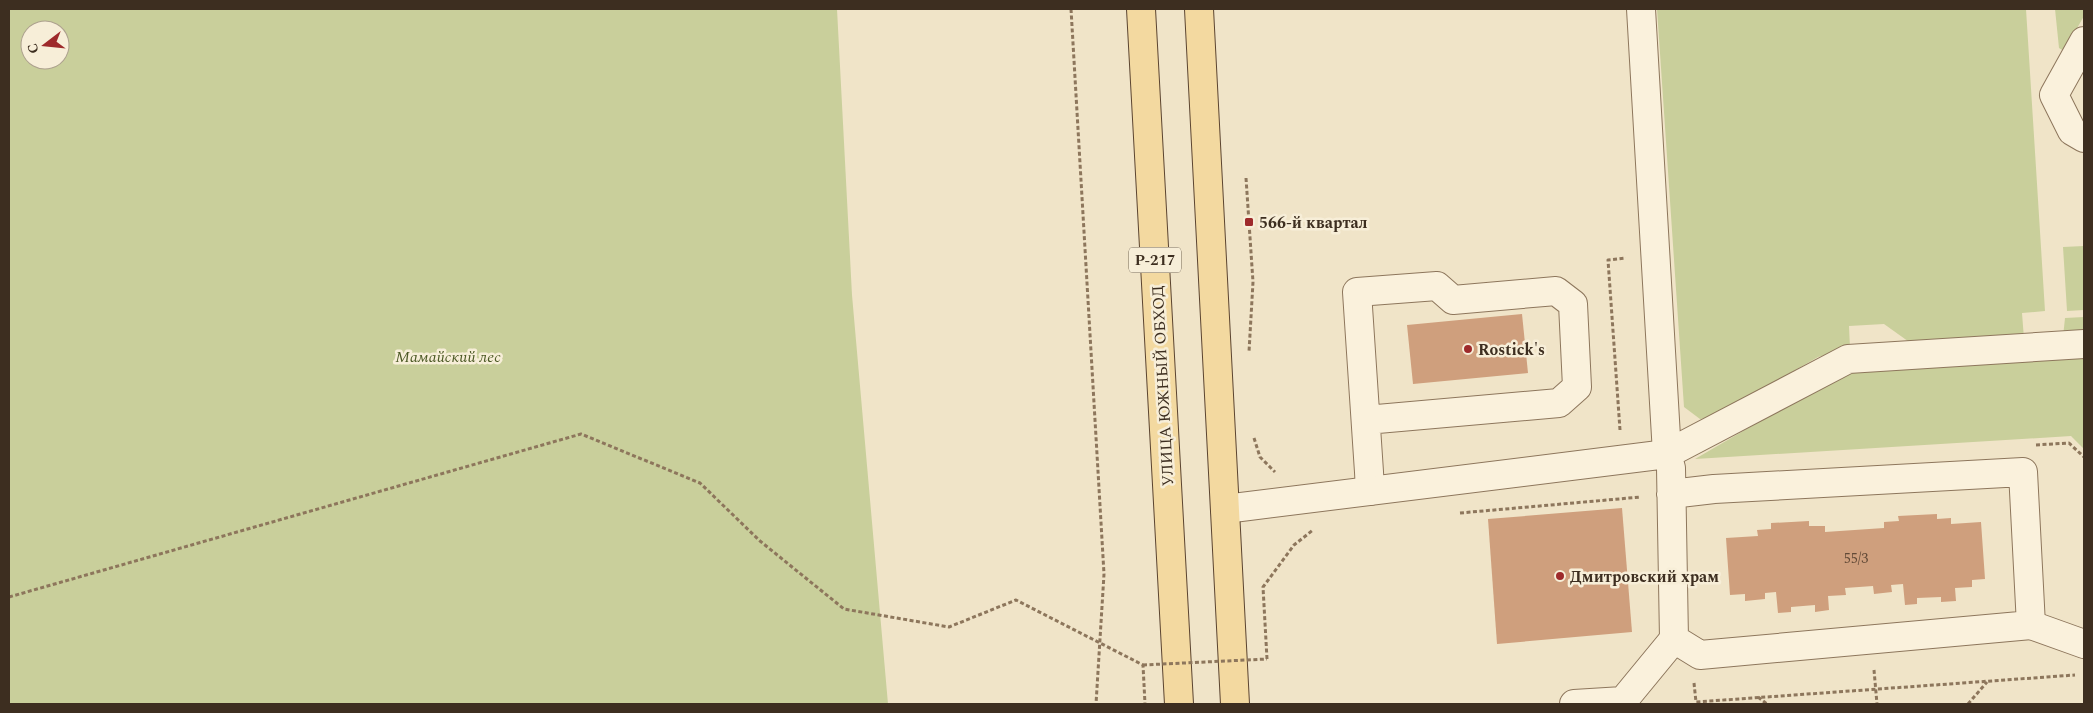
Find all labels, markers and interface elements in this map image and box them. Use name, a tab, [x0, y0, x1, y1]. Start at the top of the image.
north arrow	[20, 20, 70, 70]
text: С	[22, 41, 44, 56]
place label: 566-й квартал	[1259, 211, 1368, 235]
marker: 566-й квартал	[1243, 216, 1255, 228]
road number: Р-217	[1129, 248, 1181, 272]
street label: УЛИЦА ЮЖНЫЙ ОБХОД	[1146, 285, 1180, 487]
place label: Rostick's	[1478, 338, 1545, 362]
marker: Rostick's	[1462, 343, 1474, 355]
park label: Мамайский лес	[395, 345, 501, 369]
house number: 55/3	[1844, 548, 1868, 569]
place label: Дмитровский храм	[1570, 565, 1719, 589]
marker: Дмитровский храм	[1554, 570, 1566, 582]

